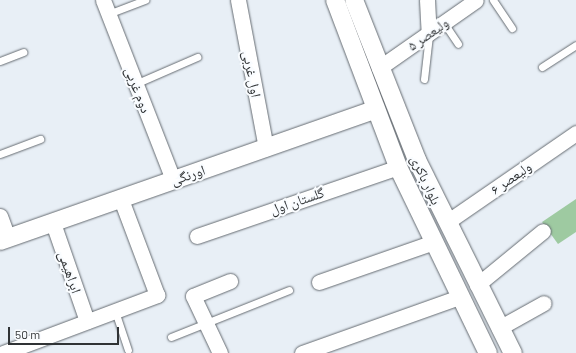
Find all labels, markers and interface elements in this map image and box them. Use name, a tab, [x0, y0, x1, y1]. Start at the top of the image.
street label: ولیعصر ۵	[404, 14, 452, 54]
street label: اول غربی	[239, 49, 265, 99]
street label: دوم غربی	[122, 64, 154, 116]
street label: بلوار باکری	[407, 152, 445, 208]
street label: ولیعصر ۶	[487, 158, 535, 198]
street label: اورنگی	[169, 161, 207, 189]
street label: گلستان اول	[268, 184, 326, 218]
street label: ابراهیمی	[55, 249, 85, 295]
scale bar	[10, 319, 121, 345]
text: 50 m	[15, 327, 40, 341]

